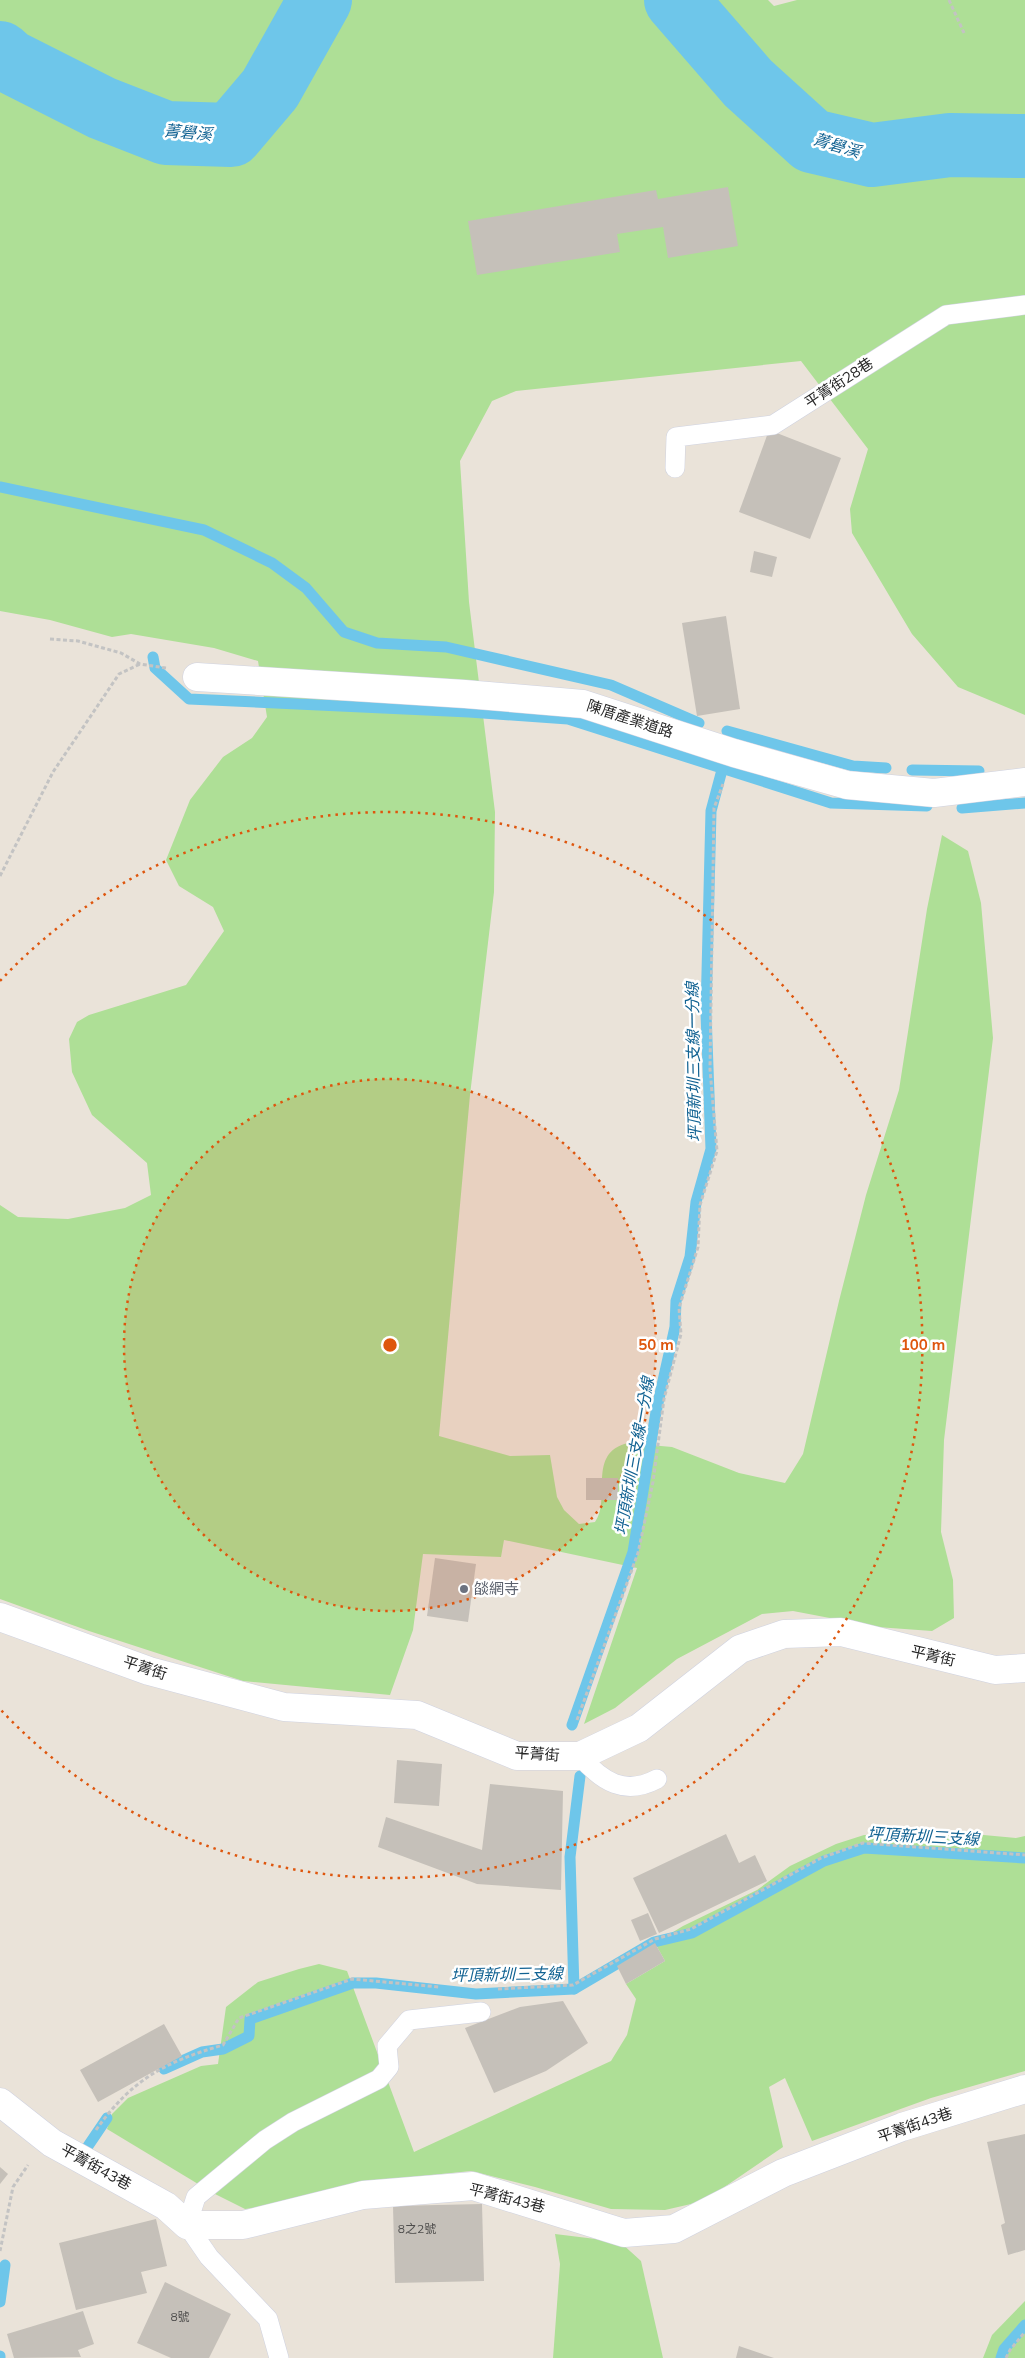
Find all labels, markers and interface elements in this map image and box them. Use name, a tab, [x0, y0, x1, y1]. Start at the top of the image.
water label: 菁礐溪	[163, 120, 215, 144]
water label: 菁礐溪	[811, 128, 865, 162]
street label: 平菁街28巷	[801, 353, 877, 412]
street label: 陳厝產業道路	[584, 696, 676, 741]
water label: 坪頂新圳三支線一分線	[682, 980, 704, 1142]
text: 50 m	[638, 1335, 674, 1354]
text: 100 m	[901, 1335, 945, 1354]
centre of rings	[381, 1336, 399, 1354]
water label: 坪頂新圳三支線一分線	[610, 1374, 658, 1537]
place label: 燄網寺	[474, 1579, 519, 1598]
marker: 燄網寺	[458, 1583, 470, 1595]
street label: 平菁街	[909, 1641, 957, 1670]
street label: 平菁街	[121, 1652, 169, 1684]
street label: 平菁街	[514, 1742, 560, 1765]
water label: 坪頂新圳三支線	[867, 1823, 981, 1849]
water label: 坪頂新圳三支線	[451, 1963, 565, 1985]
street label: 平菁街43巷	[875, 2103, 955, 2146]
street label: 平菁街43巷	[58, 2139, 135, 2194]
street label: 平菁街43巷	[467, 2179, 547, 2216]
house number: 8之2號	[398, 2221, 436, 2236]
house number: 8號	[170, 2309, 190, 2324]

